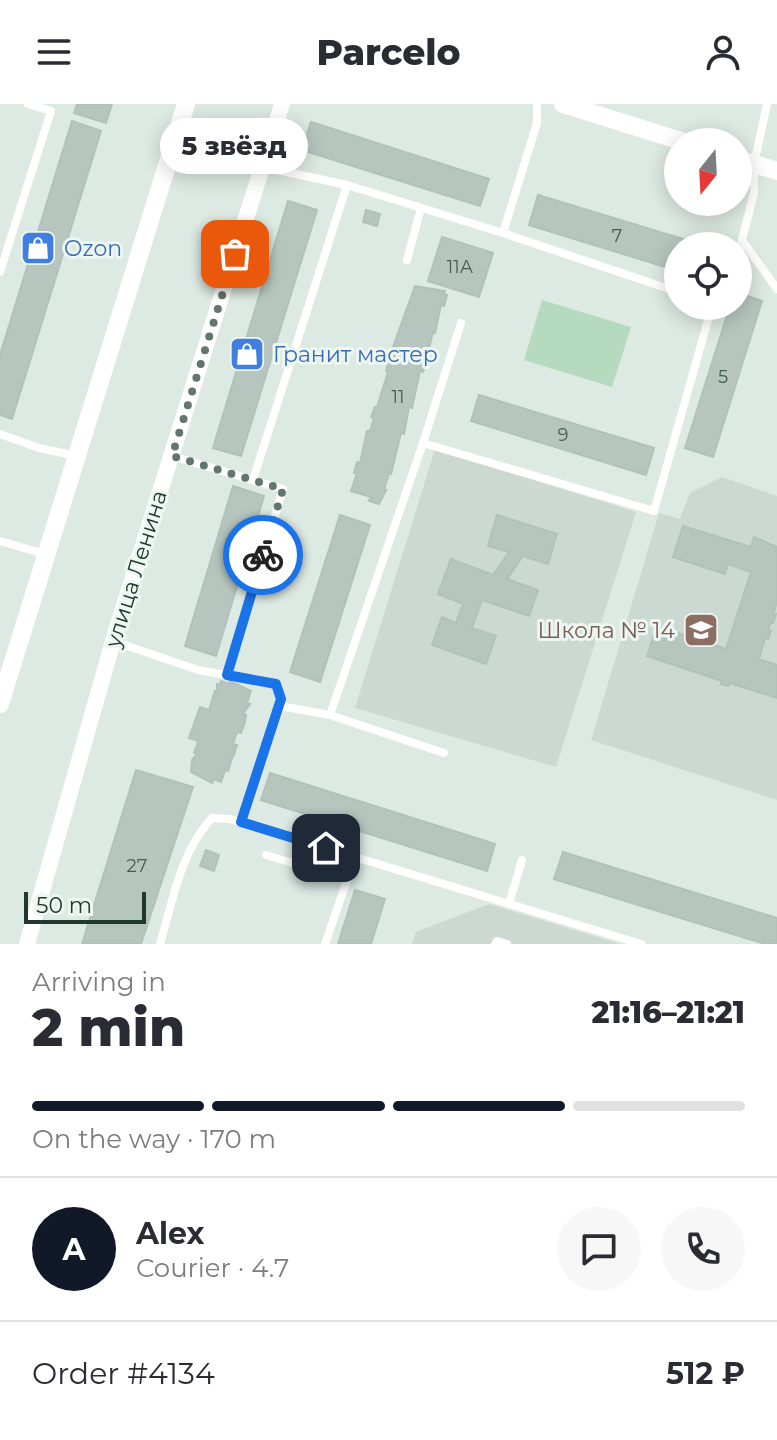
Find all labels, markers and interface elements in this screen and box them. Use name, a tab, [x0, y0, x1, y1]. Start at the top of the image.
icon: menu	[32, 30, 76, 74]
text: Parcelo	[316, 30, 461, 74]
icon: person	[701, 30, 745, 74]
callout: 5 звёзд	[161, 118, 309, 174]
north arrow	[664, 128, 752, 216]
map controls	[664, 128, 752, 320]
text: 5 звёзд	[181, 130, 287, 162]
pin	[201, 220, 269, 288]
house number: 7	[612, 225, 622, 247]
shop icon: Ozon	[19, 229, 57, 267]
icon: bag	[213, 232, 257, 276]
button: locate	[664, 232, 752, 320]
place label: Ozon	[64, 235, 122, 262]
house number: 11А	[447, 256, 474, 278]
shop icon: Гранит мастер	[228, 335, 266, 373]
place label: Гранит мастер	[273, 341, 438, 368]
house number: 5	[718, 366, 728, 388]
house number: 11	[392, 386, 405, 408]
house number: 9	[558, 424, 569, 446]
street label: улица Ленина	[99, 487, 173, 652]
courier	[223, 515, 303, 595]
icon: bike	[241, 533, 285, 577]
school or university icon: Школа № 14	[682, 611, 720, 649]
place label: Школа № 14	[537, 617, 675, 644]
pin	[292, 814, 360, 882]
icon: home	[304, 826, 348, 870]
house number: 27	[127, 855, 147, 877]
scale bar	[24, 888, 146, 924]
text: 50 m	[36, 892, 92, 919]
text: Arriving in	[32, 966, 166, 998]
text: 21:16–21:21	[591, 994, 745, 1031]
text: 2 min	[32, 996, 185, 1059]
text: On the way · 170 m	[32, 1123, 276, 1155]
button: chat	[557, 1207, 641, 1291]
button: phone	[661, 1207, 745, 1291]
text: Alex	[136, 1215, 204, 1252]
text: A	[63, 1231, 85, 1268]
text: Courier · 4.7	[136, 1252, 289, 1284]
text: Order #4134	[32, 1355, 215, 1392]
text: 512 ₽	[666, 1355, 745, 1392]

